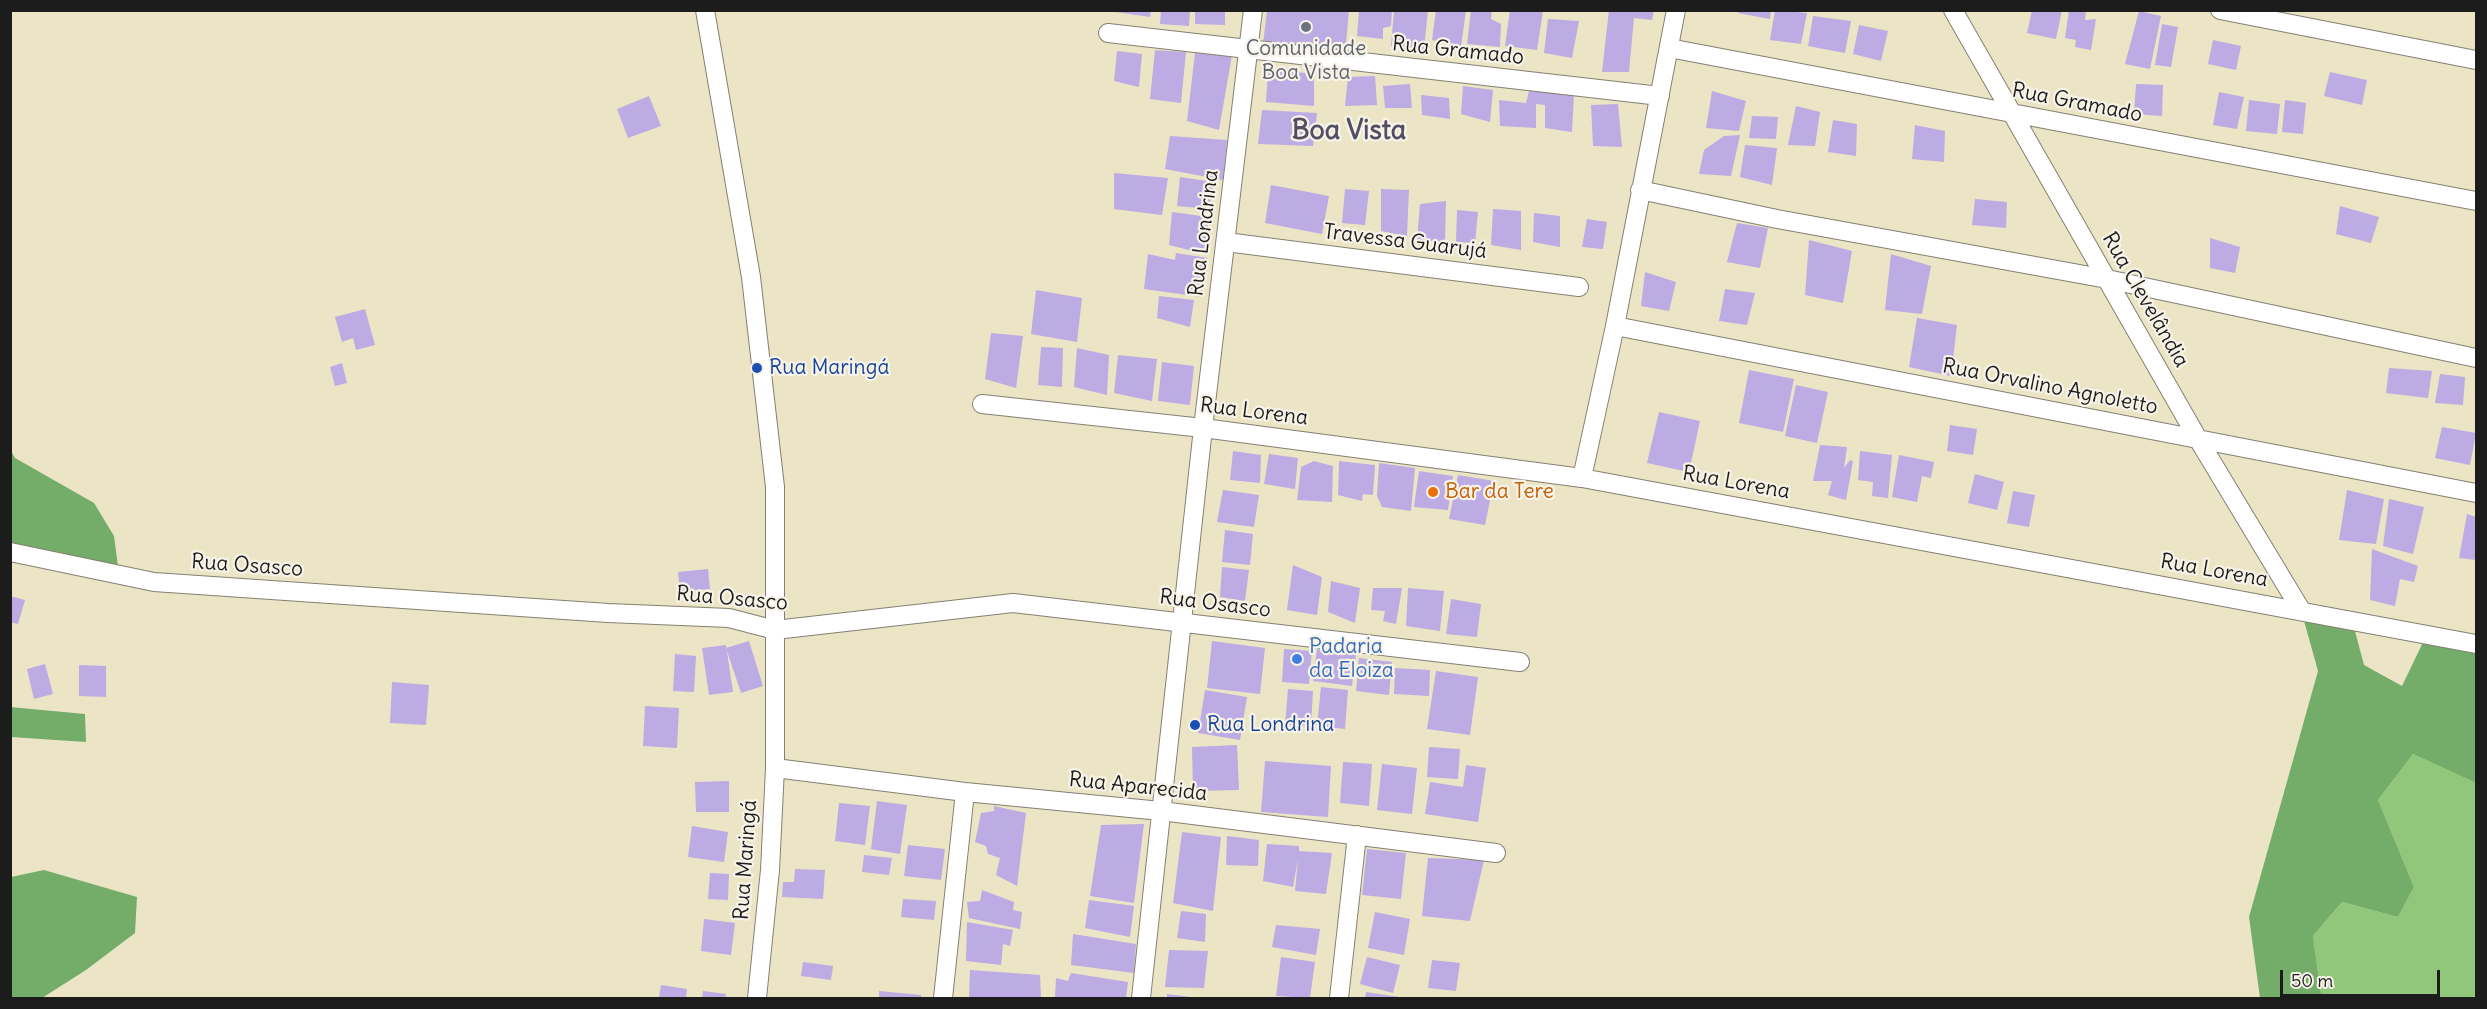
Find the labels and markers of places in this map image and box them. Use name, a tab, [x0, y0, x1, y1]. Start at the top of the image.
marker: Comunidade Boa Vista	[1299, 20, 1313, 34]
place label: Comunidade Boa Vista	[1246, 36, 1366, 86]
place label: Rua Maringá	[769, 355, 889, 381]
marker: Rua Maringá	[750, 361, 764, 375]
place label: Bar da Tere	[1445, 479, 1554, 505]
marker: Bar da Tere	[1426, 485, 1440, 499]
place label: Padaria da Eloiza	[1309, 634, 1394, 684]
marker: Padaria da Eloiza	[1290, 652, 1304, 666]
place label: Rua Londrina	[1207, 712, 1334, 738]
marker: Rua Londrina	[1188, 718, 1202, 732]

